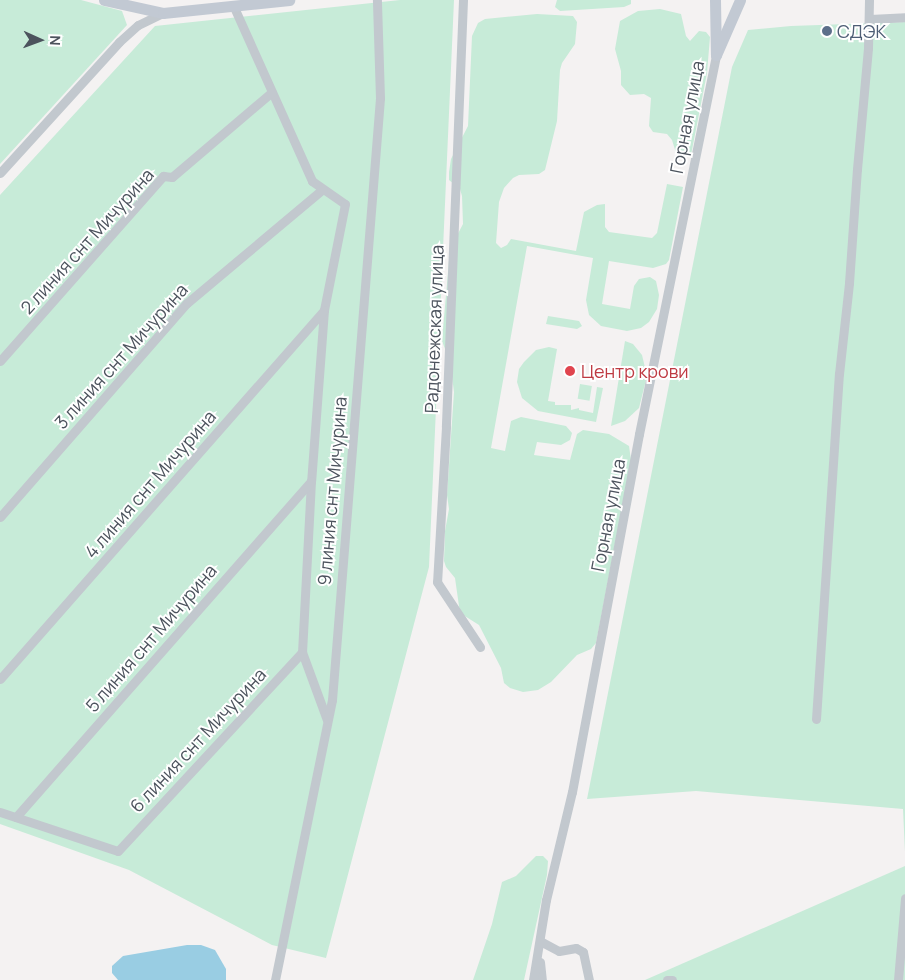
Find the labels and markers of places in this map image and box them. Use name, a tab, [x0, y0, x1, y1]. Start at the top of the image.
place label: СДЭК	[837, 20, 886, 42]
marker: СДЭК	[821, 25, 833, 37]
place label: Центр крови	[581, 360, 689, 382]
marker: Центр крови	[563, 364, 577, 378]

